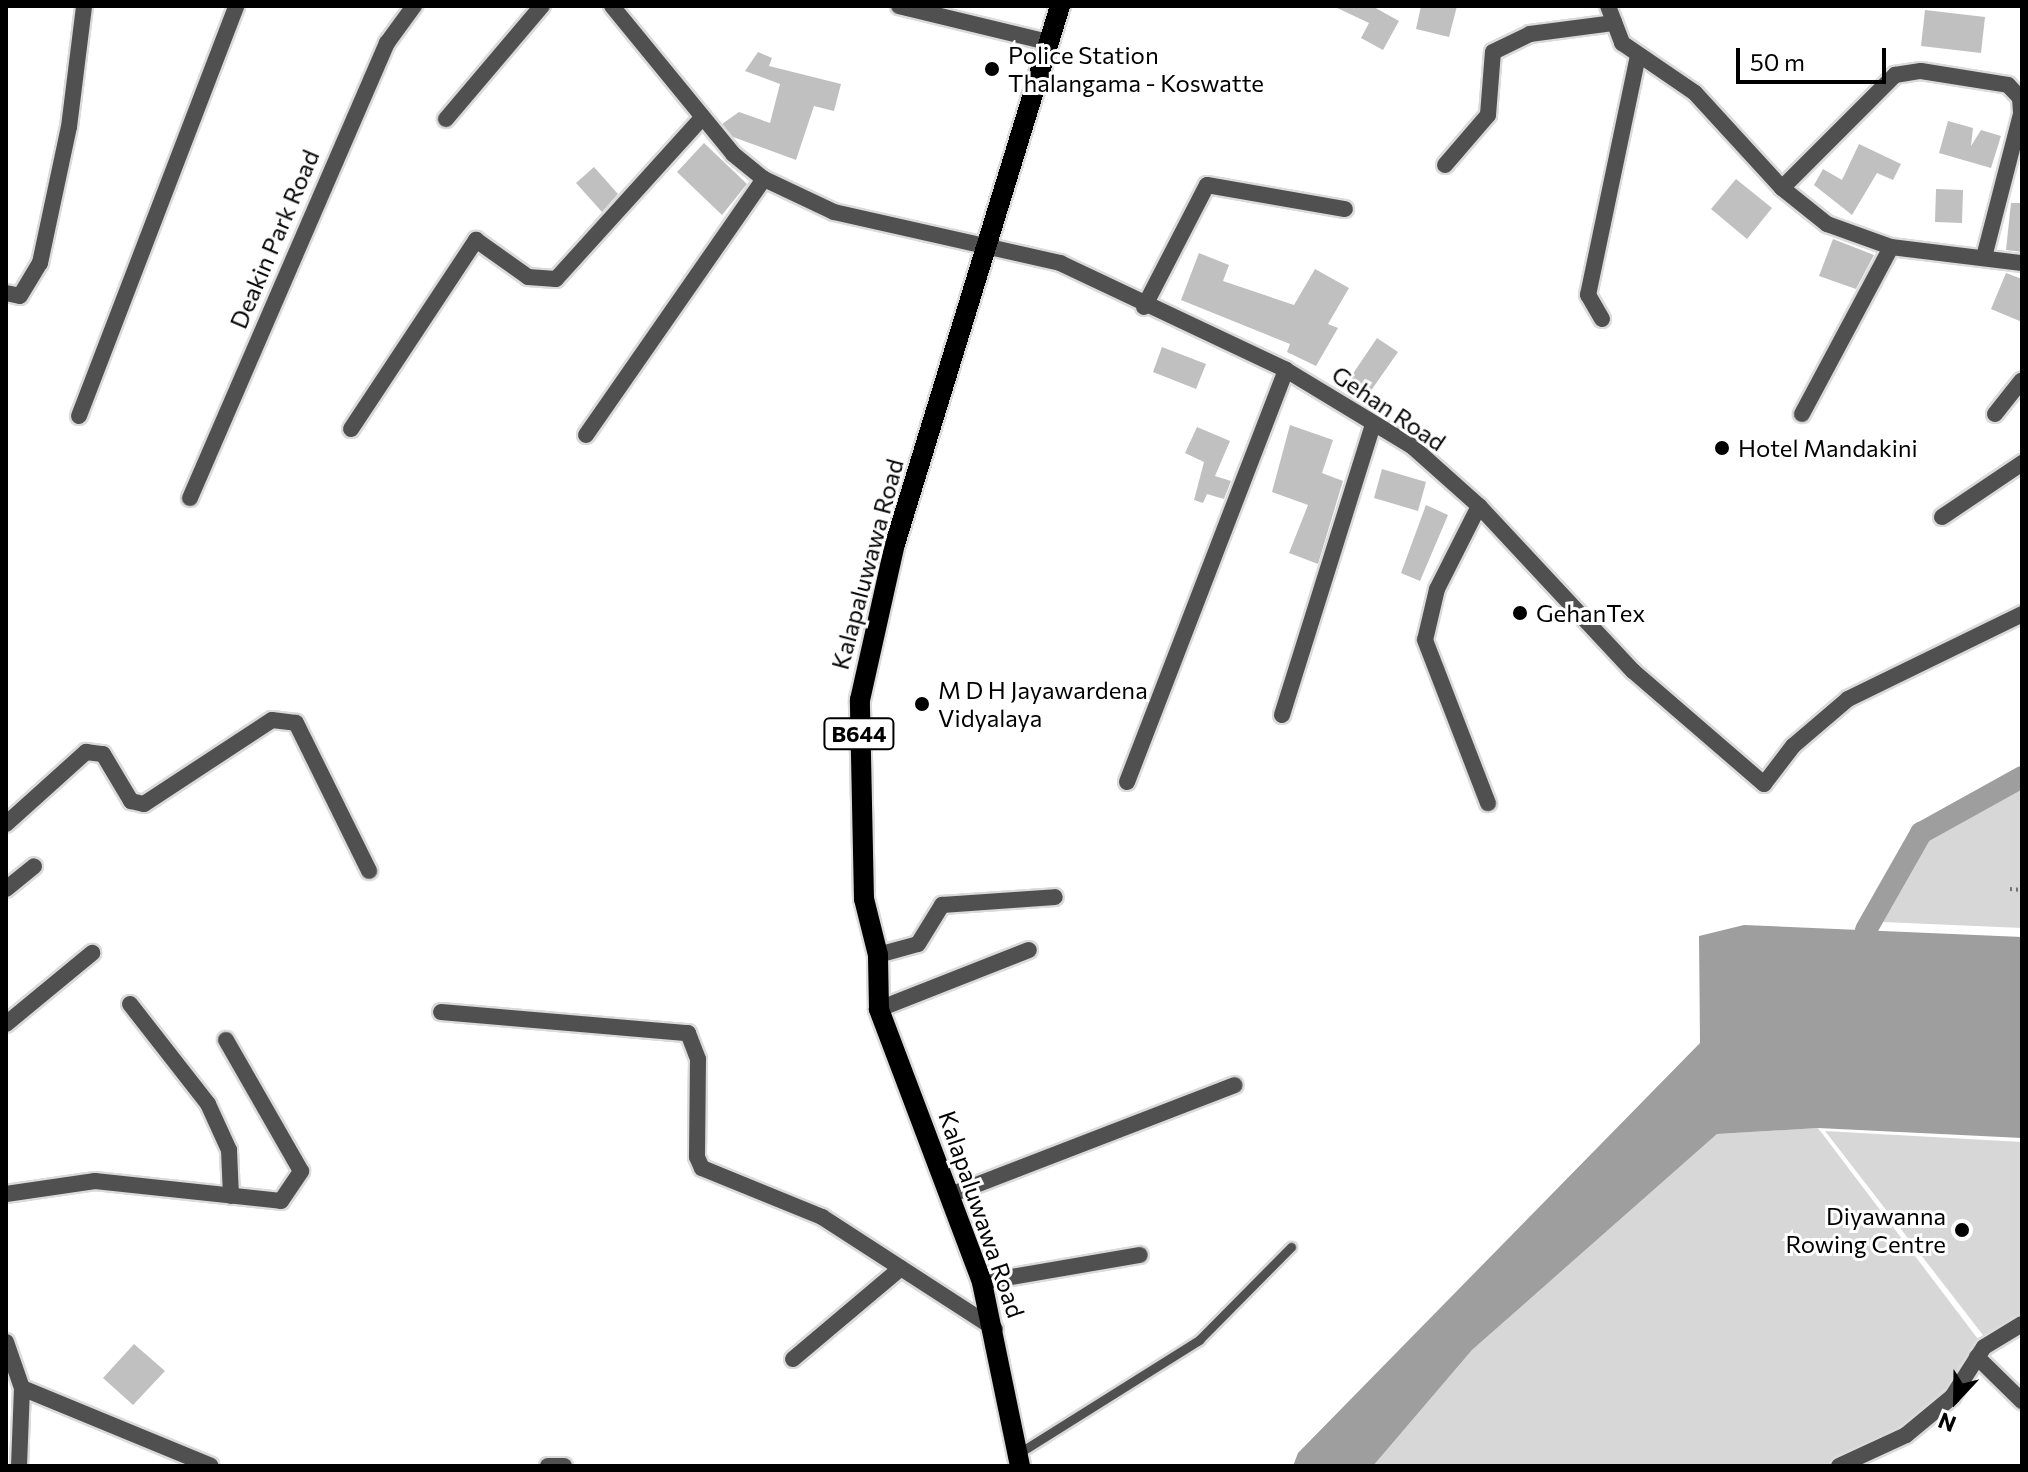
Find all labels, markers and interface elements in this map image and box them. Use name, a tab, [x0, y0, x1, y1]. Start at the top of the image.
scale bar	[1740, 32, 1890, 82]
place label: Police Station Thalangama - Koswatte	[1008, 41, 1264, 97]
text: 50 m	[1750, 47, 1805, 76]
marker: Police Station Thalangama - Koswatte	[983, 60, 1001, 78]
street label: Deakin Park Road	[223, 145, 325, 333]
street label: Gehan Road	[1327, 359, 1451, 457]
place label: Hotel Mandakini	[1738, 434, 1918, 462]
marker: Hotel Mandakini	[1713, 439, 1731, 457]
street label: Kalapaluwawa Road	[825, 455, 909, 673]
place label: GehanTex	[1536, 599, 1645, 627]
marker: GehanTex	[1511, 604, 1529, 622]
place label: M D H Jayawardena Vidyalaya	[938, 676, 1148, 732]
marker: M D H Jayawardena Vidyalaya	[913, 695, 931, 713]
road number: B644	[823, 716, 895, 752]
street label: Kalapaluwawa Road	[933, 1107, 1031, 1321]
place label: Diyawanna Rowing Centre	[1786, 1202, 1946, 1258]
marker: Diyawanna Rowing Centre	[1953, 1221, 1971, 1239]
north arrow	[1916, 1360, 1996, 1440]
text: N	[1934, 1407, 1960, 1438]

